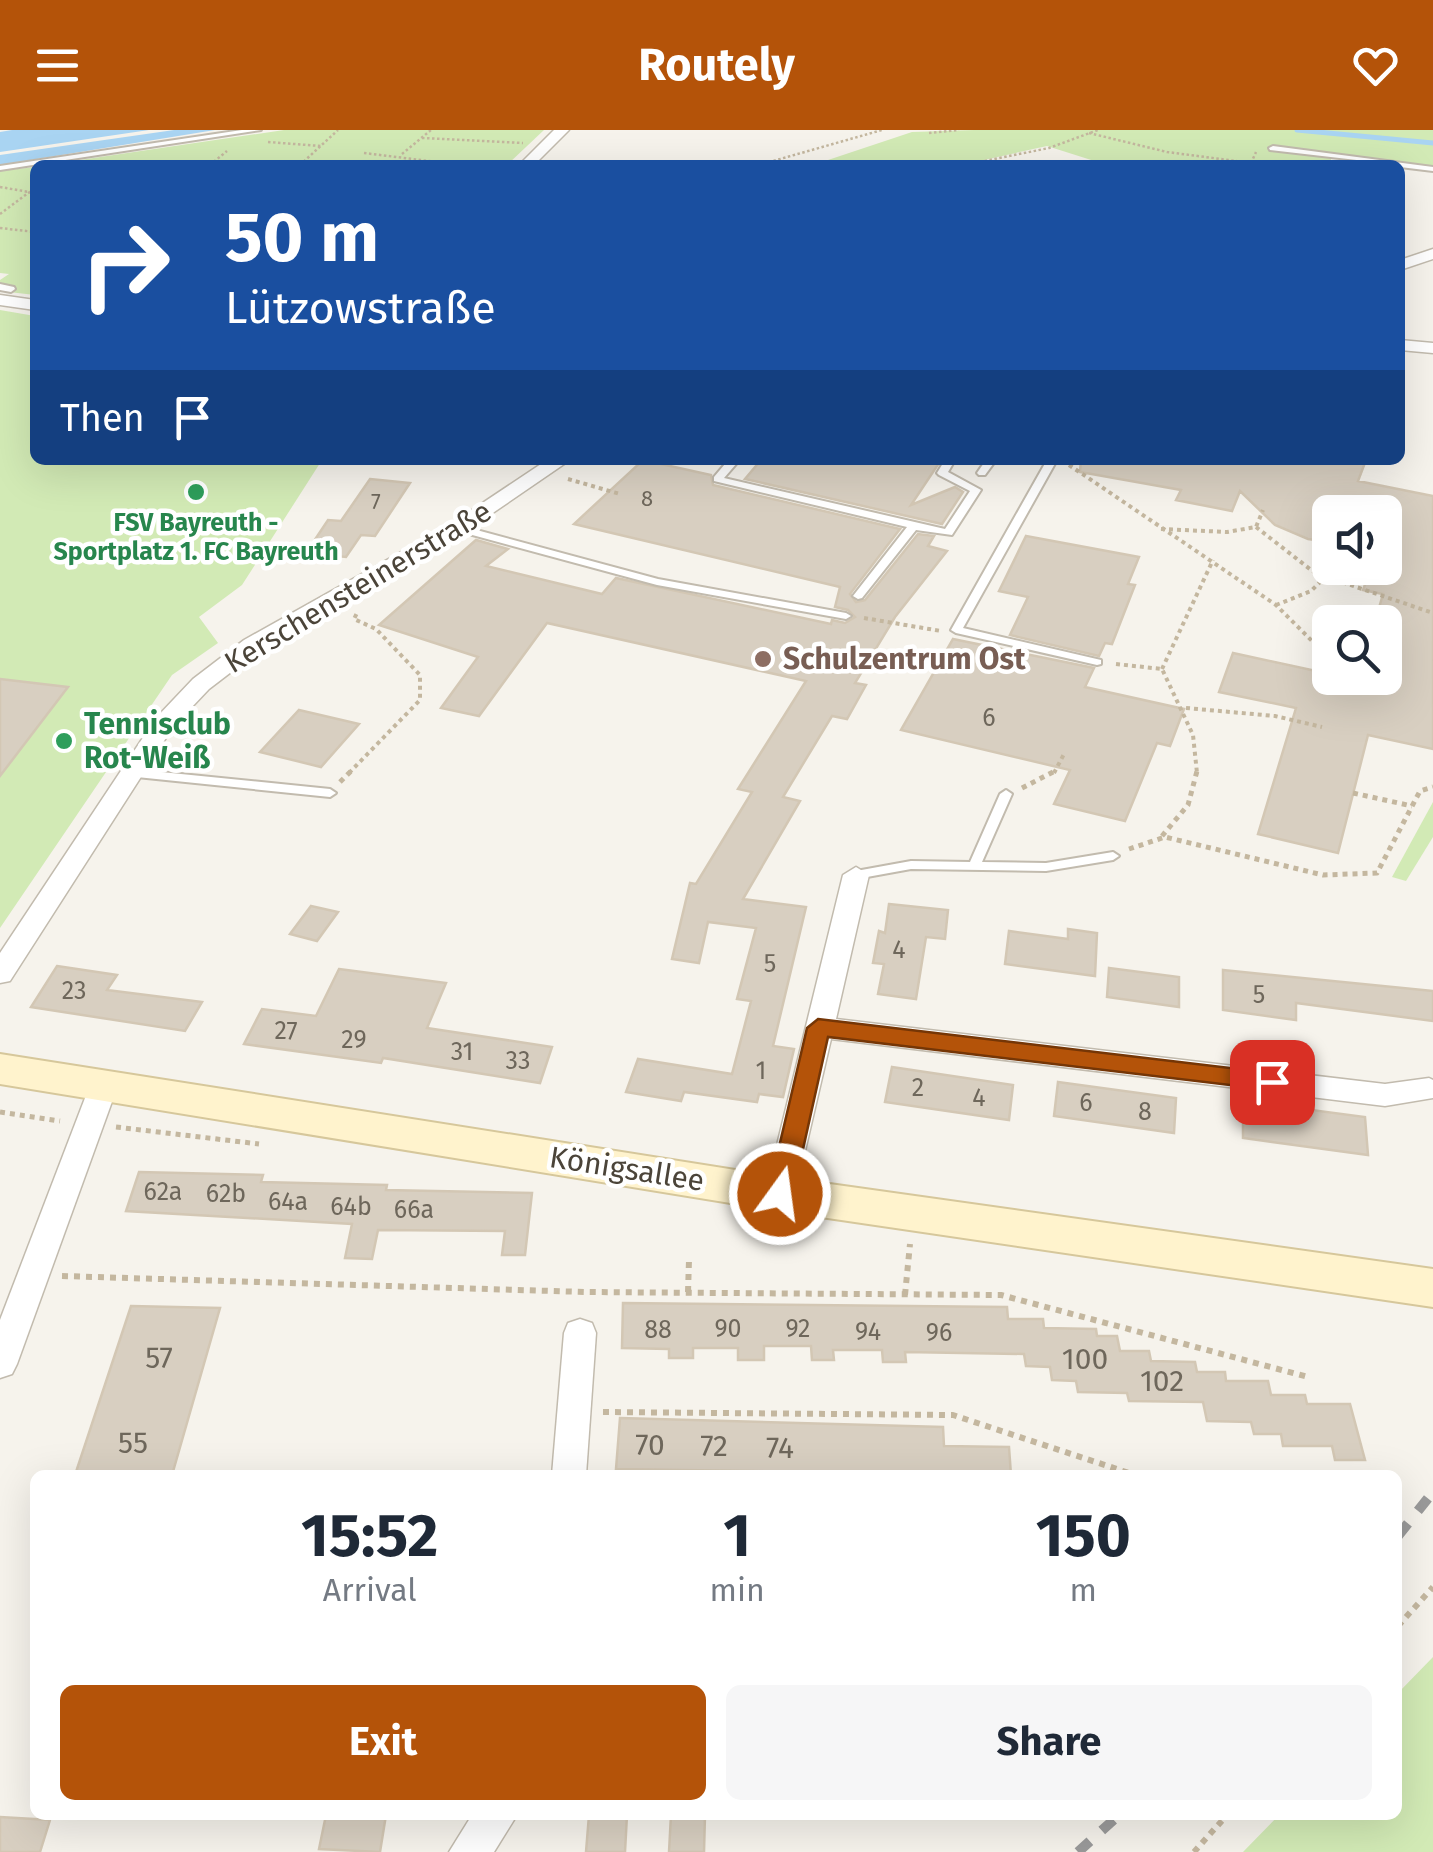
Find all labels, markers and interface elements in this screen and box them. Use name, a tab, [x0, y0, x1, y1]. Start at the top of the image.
icon: menu	[30, 38, 85, 93]
text: Routely	[638, 38, 795, 92]
icon: heart	[1348, 38, 1403, 93]
text: 50 m	[225, 196, 379, 280]
icon: right	[60, 200, 190, 330]
text: Lützowstraße	[225, 281, 496, 335]
icon: arrive	[165, 390, 220, 445]
text: Then	[60, 395, 145, 441]
marker: FSV Bayreuth - Sportplatz 1. FC Bayreuth	[185, 481, 207, 503]
house number: 8	[641, 485, 653, 512]
house number: 7	[371, 488, 381, 515]
street label: Kerschensteinerstraße	[218, 493, 498, 681]
map controls	[1312, 495, 1402, 695]
button: sound	[1312, 495, 1402, 585]
place label: FSV Bayreuth - Sportplatz 1. FC Bayreuth	[53, 508, 339, 567]
button: search	[1312, 605, 1402, 695]
place label: Schulzentrum Ost	[783, 641, 1026, 677]
marker: Schulzentrum Ost	[752, 648, 774, 670]
house number: 6	[982, 703, 996, 733]
place label: Tennisclub Rot-Weiß	[84, 706, 231, 776]
marker: Tennisclub Rot-Weiß	[53, 730, 75, 752]
house number: 4	[892, 935, 906, 965]
house number: 5	[764, 949, 776, 979]
house number: 23	[62, 976, 86, 1006]
house number: 5	[1253, 980, 1265, 1010]
house number: 27	[274, 1016, 298, 1046]
house number: 29	[341, 1025, 367, 1055]
house number: 31	[451, 1037, 473, 1067]
pin	[1230, 1040, 1315, 1125]
house number: 33	[506, 1046, 530, 1076]
icon: arrive	[1245, 1055, 1300, 1110]
house number: 1	[756, 1056, 766, 1086]
house number: 2	[912, 1073, 924, 1103]
house number: 4	[972, 1083, 986, 1113]
house number: 6	[1079, 1088, 1093, 1118]
house number: 8	[1138, 1097, 1152, 1127]
street label: Königsallee	[547, 1139, 707, 1199]
position arrow	[728, 1142, 832, 1246]
house number: 62a	[144, 1177, 182, 1207]
house number: 62b	[206, 1179, 246, 1209]
house number: 64a	[268, 1187, 308, 1217]
house number: 64b	[330, 1192, 372, 1222]
house number: 66a	[394, 1195, 434, 1225]
house number: 90	[714, 1314, 742, 1344]
house number: 92	[786, 1314, 810, 1344]
house number: 88	[644, 1315, 672, 1345]
house number: 94	[855, 1317, 881, 1347]
house number: 96	[926, 1318, 952, 1348]
house number: 57	[145, 1340, 173, 1376]
house number: 100	[1062, 1341, 1108, 1377]
house number: 102	[1140, 1363, 1184, 1399]
house number: 55	[118, 1425, 148, 1461]
house number: 70	[635, 1427, 665, 1463]
house number: 72	[700, 1428, 728, 1464]
house number: 74	[766, 1430, 794, 1466]
text: 15:52	[301, 1500, 438, 1572]
text: 1	[723, 1500, 751, 1572]
text: 150	[1036, 1500, 1131, 1572]
text: Arrival	[323, 1571, 417, 1609]
text: min	[709, 1571, 765, 1609]
text: m	[1070, 1571, 1097, 1609]
button: Exit	[60, 1685, 706, 1800]
button: Share	[726, 1685, 1372, 1800]

